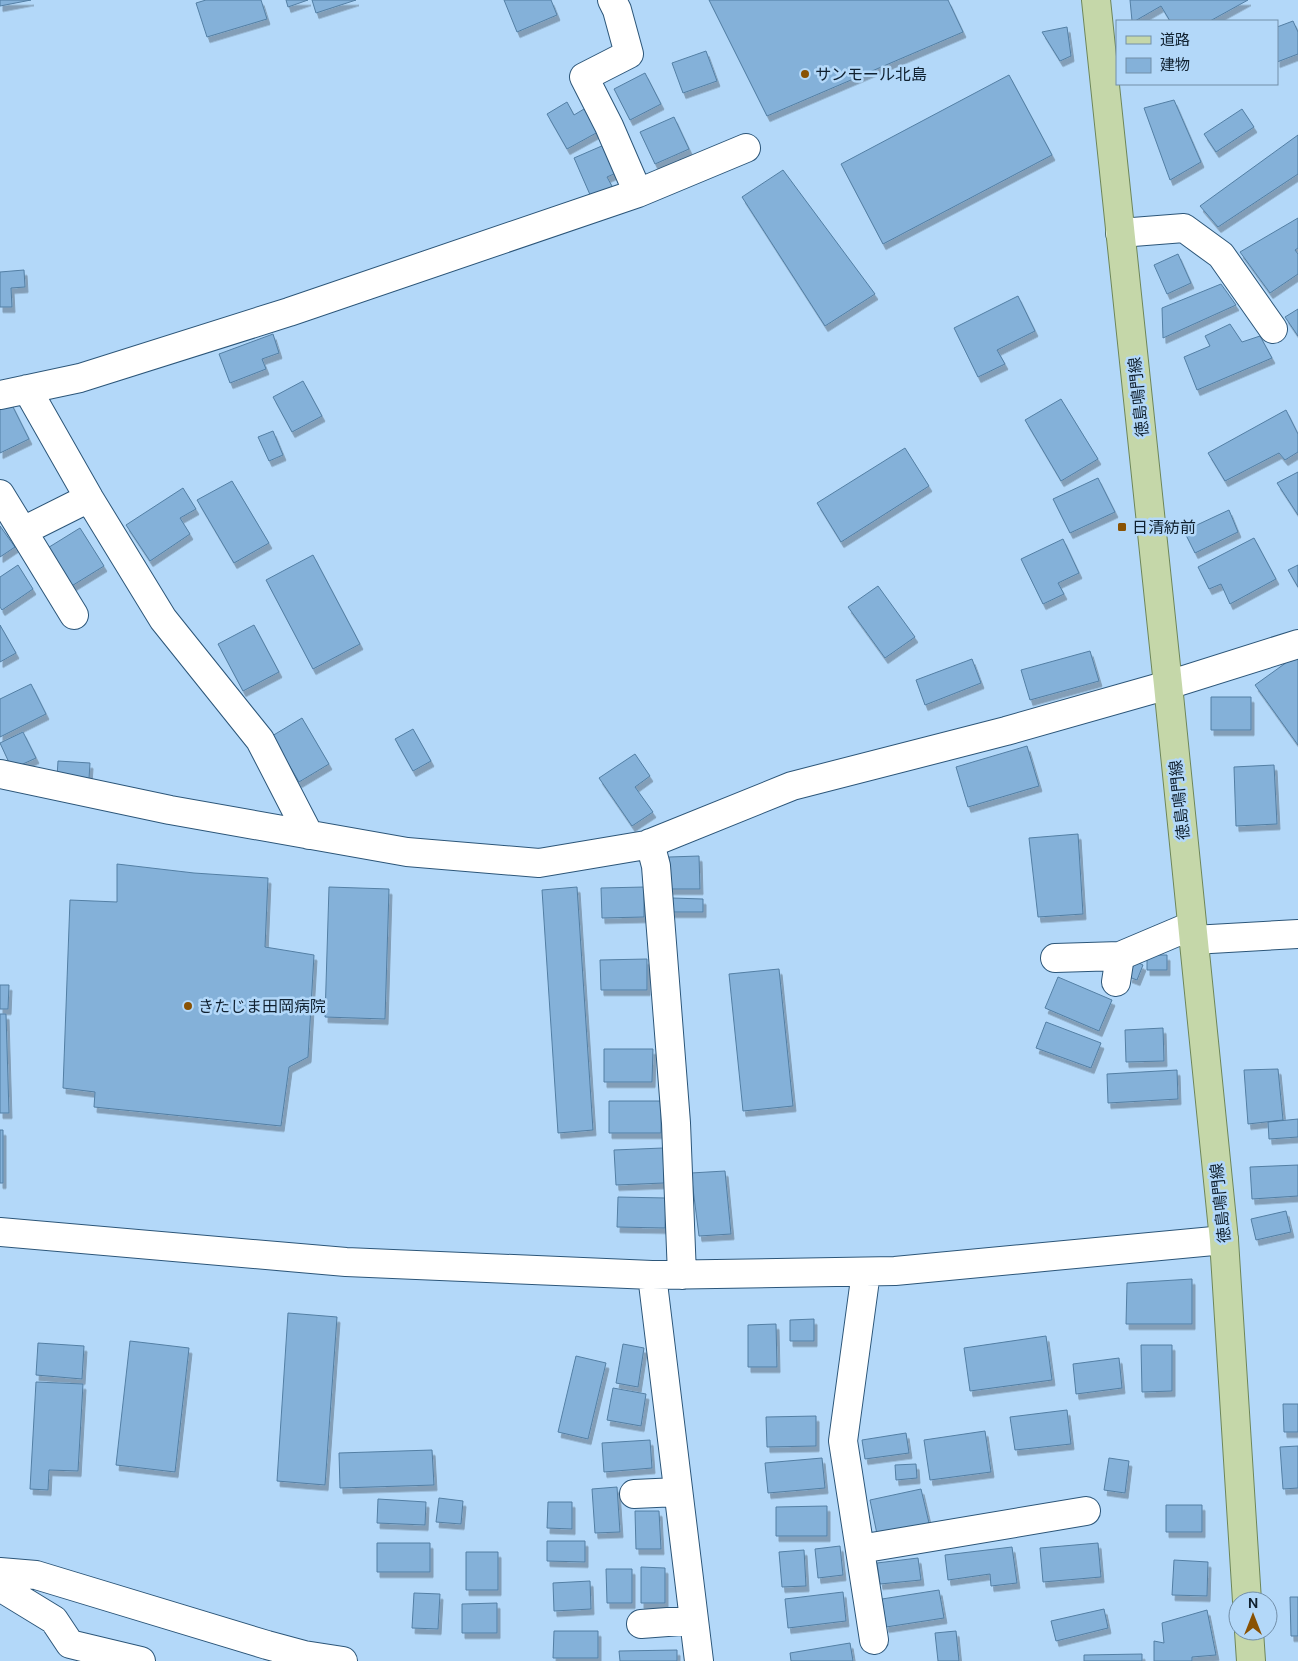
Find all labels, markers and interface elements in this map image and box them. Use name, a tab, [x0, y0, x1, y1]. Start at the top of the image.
legend	[1116, 20, 1278, 85]
text: 道路	[1160, 30, 1190, 50]
text: 建物	[1160, 55, 1190, 75]
place label: サンモール北島	[815, 64, 927, 85]
marker: サンモール北島	[799, 68, 811, 80]
street label: 徳島鳴門線	[1124, 356, 1153, 438]
place label: 日清紡前	[1132, 517, 1196, 538]
marker: 日清紡前	[1116, 521, 1128, 533]
street label: 徳島鳴門線	[1165, 759, 1194, 841]
place label: きたじま田岡病院	[198, 996, 326, 1017]
marker: きたじま田岡病院	[182, 1000, 194, 1012]
street label: 徳島鳴門線	[1206, 1162, 1235, 1244]
north arrow	[1228, 1591, 1278, 1641]
text: N	[1248, 1594, 1258, 1612]

